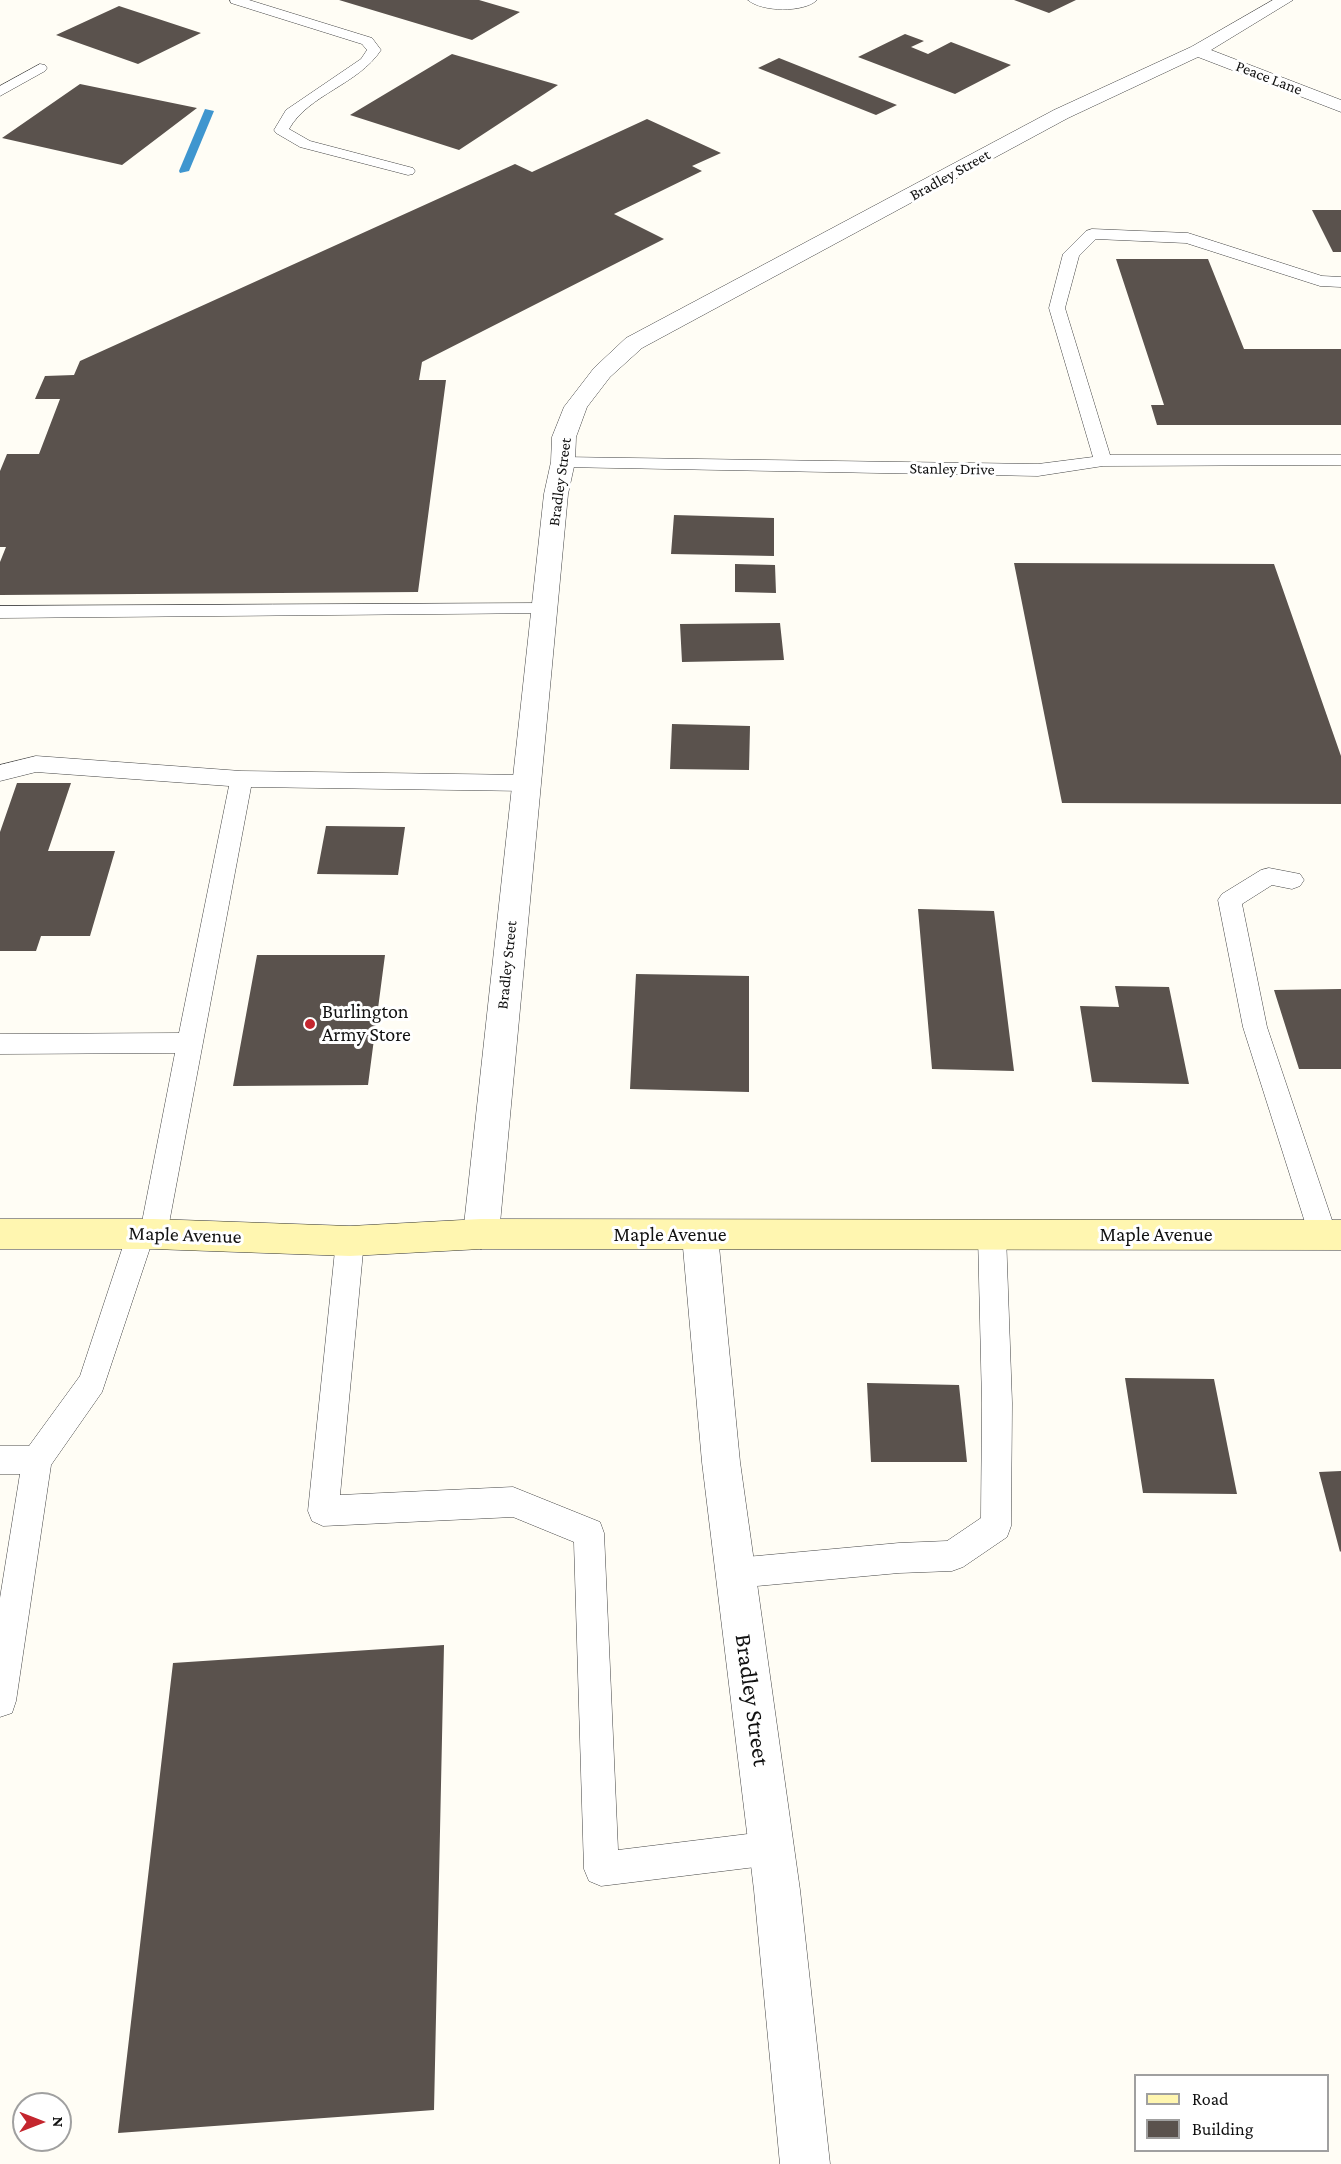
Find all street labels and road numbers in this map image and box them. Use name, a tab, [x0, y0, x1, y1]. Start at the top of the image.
street label: Peace Lane	[1233, 57, 1305, 99]
street label: Bradley Street	[906, 145, 994, 205]
street label: Bradley Street	[544, 437, 576, 527]
street label: Stanley Drive	[909, 459, 995, 479]
street label: Bradley Street	[493, 920, 521, 1010]
street label: Maple Avenue	[128, 1221, 242, 1249]
street label: Maple Avenue	[613, 1223, 727, 1247]
street label: Maple Avenue	[1099, 1223, 1213, 1247]
street label: Bradley Street	[728, 1632, 776, 1768]

